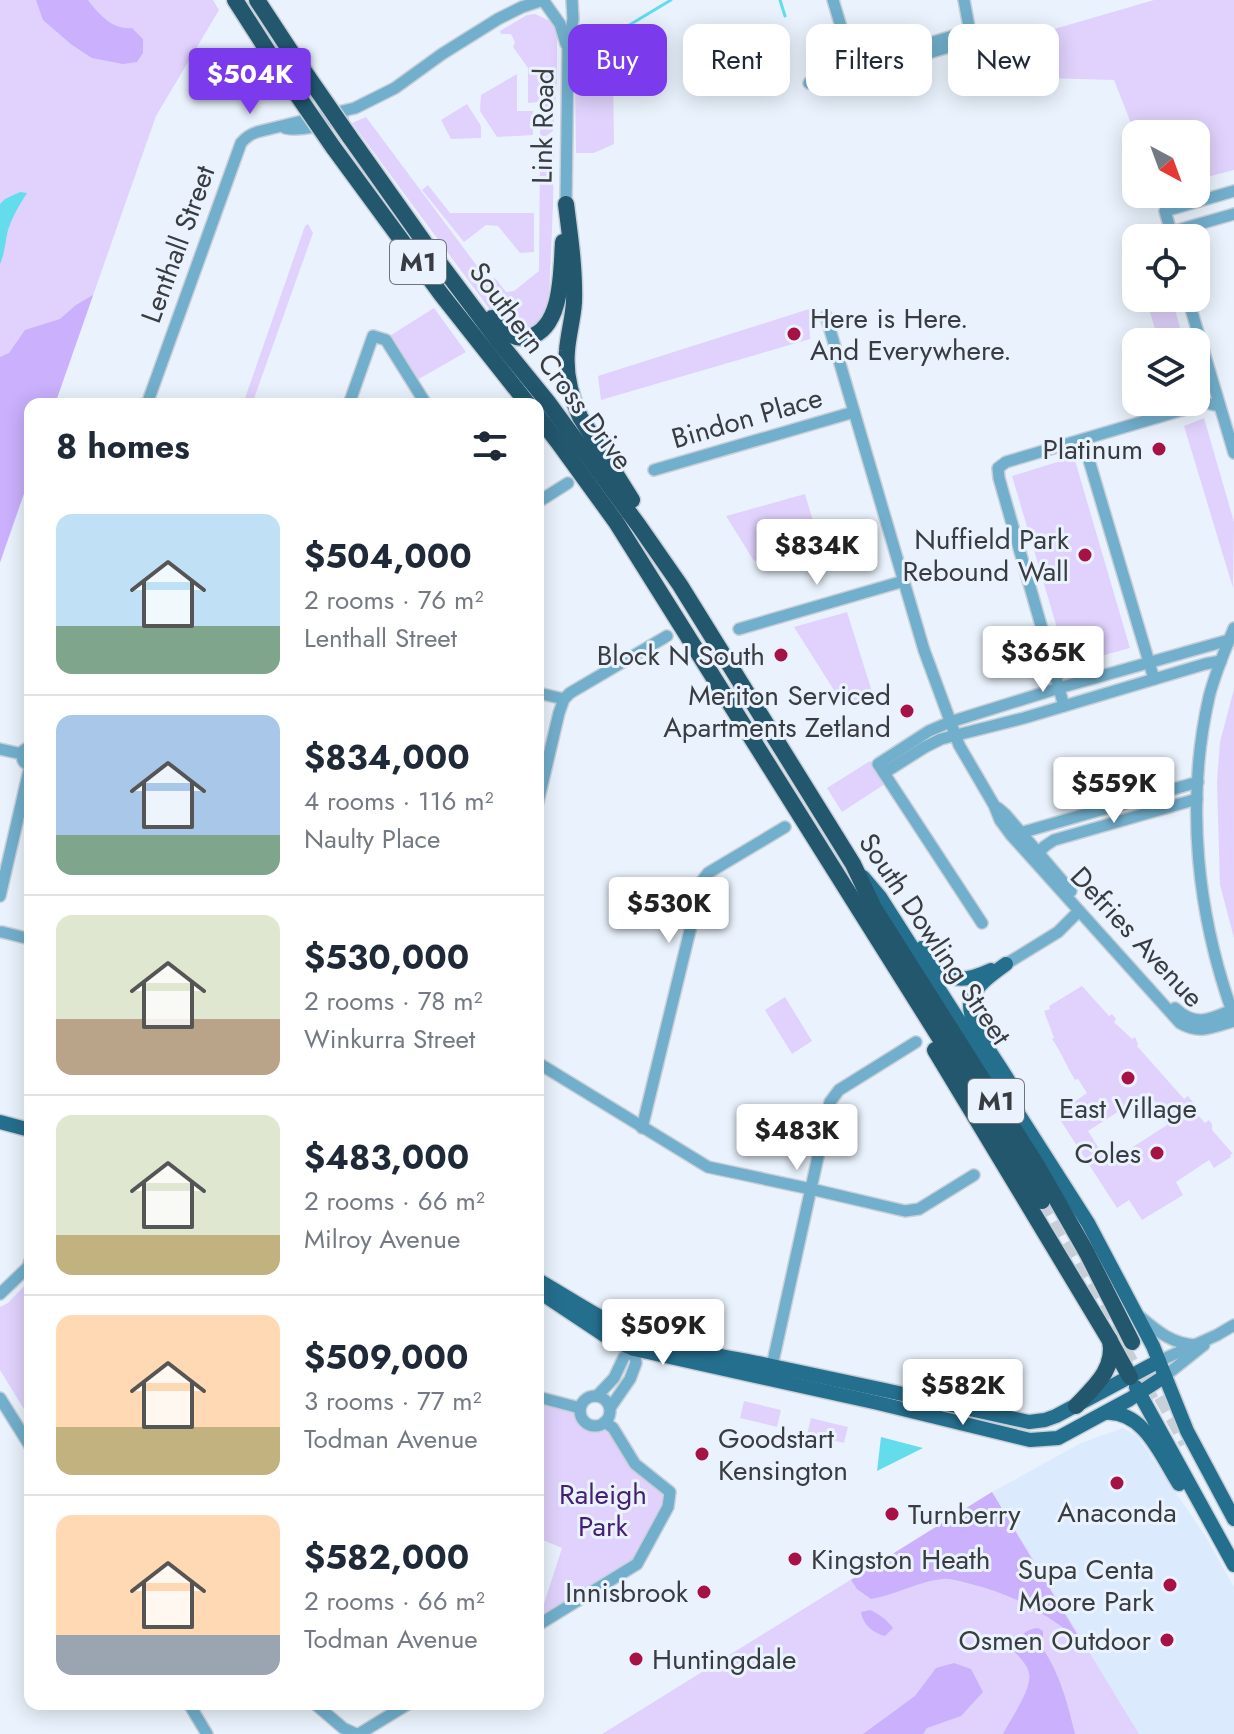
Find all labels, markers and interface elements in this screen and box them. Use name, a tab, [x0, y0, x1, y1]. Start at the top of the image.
chip: Buy	[568, 24, 667, 96]
chip: Rent	[683, 24, 790, 96]
chip: Filters	[806, 24, 932, 96]
chip: New	[948, 24, 1059, 96]
pin: $504K	[194, 48, 306, 116]
text: $504K	[207, 55, 293, 93]
street label: Link Road	[521, 68, 565, 184]
north arrow	[1122, 120, 1210, 208]
map controls	[1122, 120, 1210, 416]
street label: Lenthall Street	[131, 159, 226, 328]
button: locate	[1122, 224, 1210, 312]
road number: M1	[390, 240, 446, 284]
street label: Southern Cross Drive	[459, 254, 643, 478]
place label: Here is Here. And Everywhere.	[810, 298, 1012, 371]
marker: Here is Here. And Everywhere.	[785, 325, 803, 343]
button: layers	[1122, 328, 1210, 416]
street label: Bindon Place	[667, 377, 827, 459]
text: 8 homes	[56, 422, 190, 471]
icon: filters	[468, 424, 512, 468]
place label: Platinum	[1043, 429, 1143, 470]
marker: Platinum	[1150, 440, 1168, 458]
pin: $834K	[761, 519, 873, 587]
place label: Nuffield Park Rebound Wall	[903, 519, 1070, 592]
text: $834K	[775, 526, 859, 564]
text: $504,000	[304, 532, 472, 581]
icon: home	[120, 546, 216, 642]
marker: Nuffield Park Rebound Wall	[1076, 546, 1094, 564]
text: 2 rooms · 76 m²	[304, 581, 483, 619]
text: Lenthall Street	[304, 619, 457, 657]
pin: $365K	[987, 626, 1099, 694]
text: $365K	[1001, 633, 1085, 671]
place label: Block N South	[597, 635, 765, 676]
marker: Block N South	[772, 646, 790, 664]
place label: Meriton Serviced Apartments Zetland	[663, 675, 891, 748]
marker: Meriton Serviced Apartments Zetland	[898, 702, 916, 720]
text: $834,000	[304, 733, 470, 782]
icon: home	[120, 747, 216, 843]
pin: $559K	[1058, 757, 1170, 825]
text: $559K	[1071, 764, 1157, 802]
text: 4 rooms · 116 m²	[304, 782, 494, 820]
text: Naulty Place	[304, 820, 440, 858]
street label: South Dowling Street	[849, 825, 1021, 1053]
street label: Defries Avenue	[1061, 857, 1213, 1017]
pin: $530K	[613, 877, 725, 945]
text: $530K	[627, 884, 711, 922]
text: $530,000	[304, 933, 469, 982]
icon: home	[120, 947, 216, 1043]
text: 2 rooms · 78 m²	[304, 982, 483, 1020]
text: Winkurra Street	[304, 1020, 475, 1058]
marker: East Village	[1119, 1069, 1137, 1087]
road number: M1	[968, 1079, 1024, 1123]
place label: East Village	[1059, 1088, 1197, 1129]
pin: $483K	[741, 1104, 853, 1172]
text: $483K	[755, 1111, 839, 1149]
text: $483,000	[304, 1133, 469, 1182]
place label: Coles	[1074, 1133, 1141, 1174]
marker: Coles	[1148, 1144, 1166, 1162]
icon: home	[120, 1147, 216, 1243]
text: 2 rooms · 66 m²	[304, 1182, 485, 1220]
text: Milroy Avenue	[304, 1220, 460, 1258]
pin: $509K	[607, 1299, 719, 1367]
text: $509K	[620, 1306, 706, 1344]
text: $509,000	[304, 1333, 469, 1382]
icon: home	[120, 1347, 216, 1443]
pin: $582K	[907, 1359, 1019, 1427]
text: $582K	[921, 1366, 1005, 1404]
text: 3 rooms · 77 m²	[304, 1382, 481, 1420]
place label: Goodstart Kensington	[718, 1418, 848, 1491]
text: Todman Avenue	[304, 1420, 478, 1458]
marker: Goodstart Kensington	[693, 1445, 711, 1463]
park label: Raleigh Park	[559, 1474, 647, 1547]
marker: Anaconda	[1108, 1474, 1126, 1492]
place label: Anaconda	[1057, 1492, 1177, 1533]
place label: Turnberry	[908, 1494, 1021, 1535]
marker: Turnberry	[883, 1505, 901, 1523]
text: $582,000	[304, 1533, 469, 1582]
place label: Kingston Heath	[811, 1539, 990, 1580]
icon: home	[120, 1547, 216, 1643]
place label: Supa Centa Moore Park	[1018, 1549, 1155, 1622]
marker: Kingston Heath	[786, 1550, 804, 1568]
place label: Innisbrook	[565, 1572, 689, 1613]
marker: Supa Centa Moore Park	[1161, 1576, 1179, 1594]
text: 2 rooms · 66 m²	[304, 1582, 485, 1620]
marker: Innisbrook	[695, 1583, 713, 1601]
text: Todman Avenue	[304, 1620, 478, 1658]
place label: Osmen Outdoor	[959, 1620, 1151, 1661]
marker: Osmen Outdoor	[1158, 1631, 1176, 1649]
place label: Huntingdale	[652, 1639, 796, 1680]
marker: Huntingdale	[627, 1650, 645, 1668]

